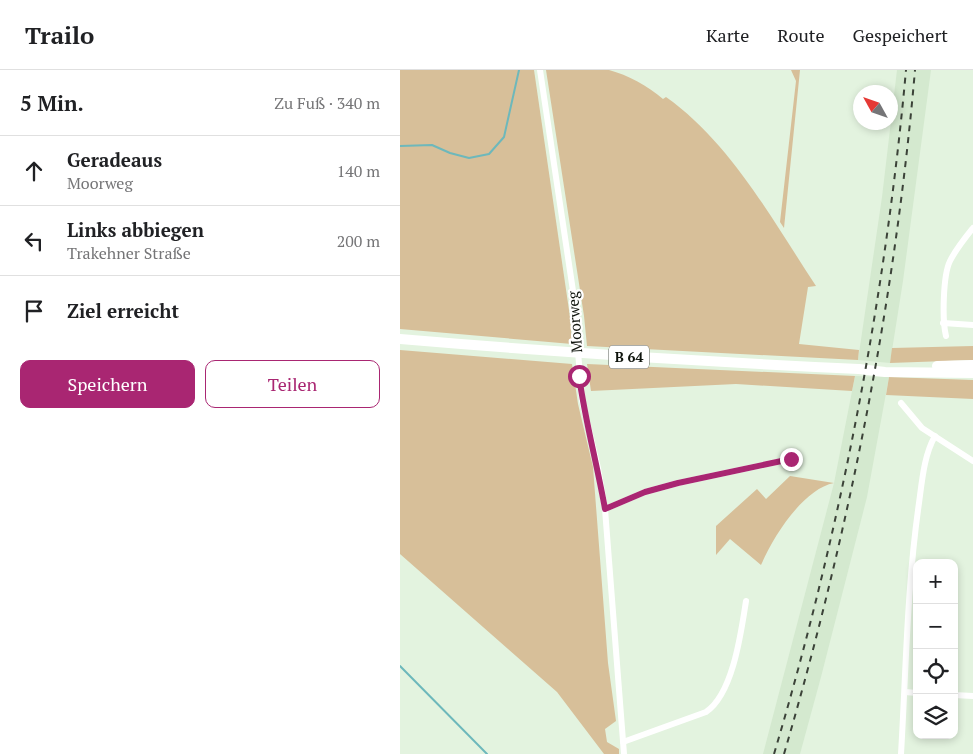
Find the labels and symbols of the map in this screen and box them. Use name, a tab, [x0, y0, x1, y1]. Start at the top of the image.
north arrow	[853, 85, 898, 130]
street label: Moorweg	[562, 289, 586, 354]
road number: B 64	[609, 346, 649, 368]
route start	[568, 365, 591, 388]
route end	[780, 448, 803, 471]

